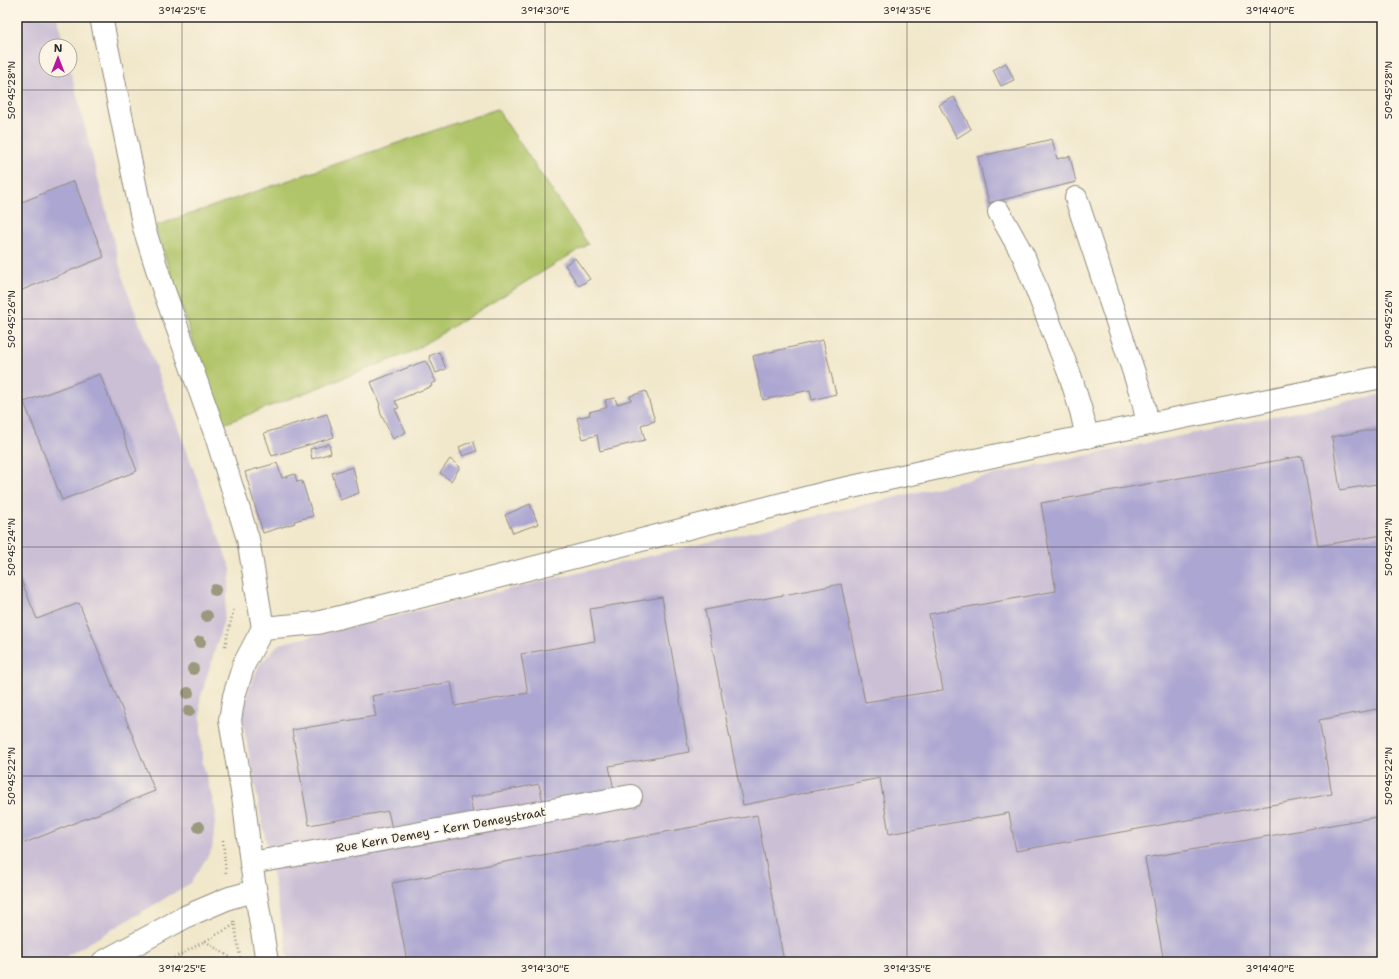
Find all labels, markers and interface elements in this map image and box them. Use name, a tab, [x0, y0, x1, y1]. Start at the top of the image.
text: 3°14'25"E	[158, 4, 206, 17]
text: 3°14'30"E	[520, 4, 570, 17]
text: 3°14'35"E	[883, 4, 931, 17]
text: 3°14'40"E	[1245, 4, 1295, 17]
north arrow	[38, 38, 78, 78]
text: N	[54, 41, 63, 56]
text: 50°45'28"N	[5, 61, 18, 119]
text: 50°45'28"N	[1382, 61, 1395, 119]
text: 50°45'26"N	[5, 290, 18, 348]
text: 50°45'26"N	[1382, 290, 1395, 348]
text: 50°45'24"N	[5, 518, 18, 576]
text: 50°45'24"N	[1382, 518, 1395, 576]
text: 50°45'22"N	[5, 747, 18, 805]
text: 50°45'22"N	[1382, 747, 1395, 805]
street label: Rue Kern Demey - Kern Demeystraat	[335, 804, 547, 856]
text: 3°14'25"E	[158, 962, 206, 975]
text: 3°14'30"E	[520, 962, 570, 975]
text: 3°14'35"E	[883, 962, 931, 975]
text: 3°14'40"E	[1245, 962, 1295, 975]

